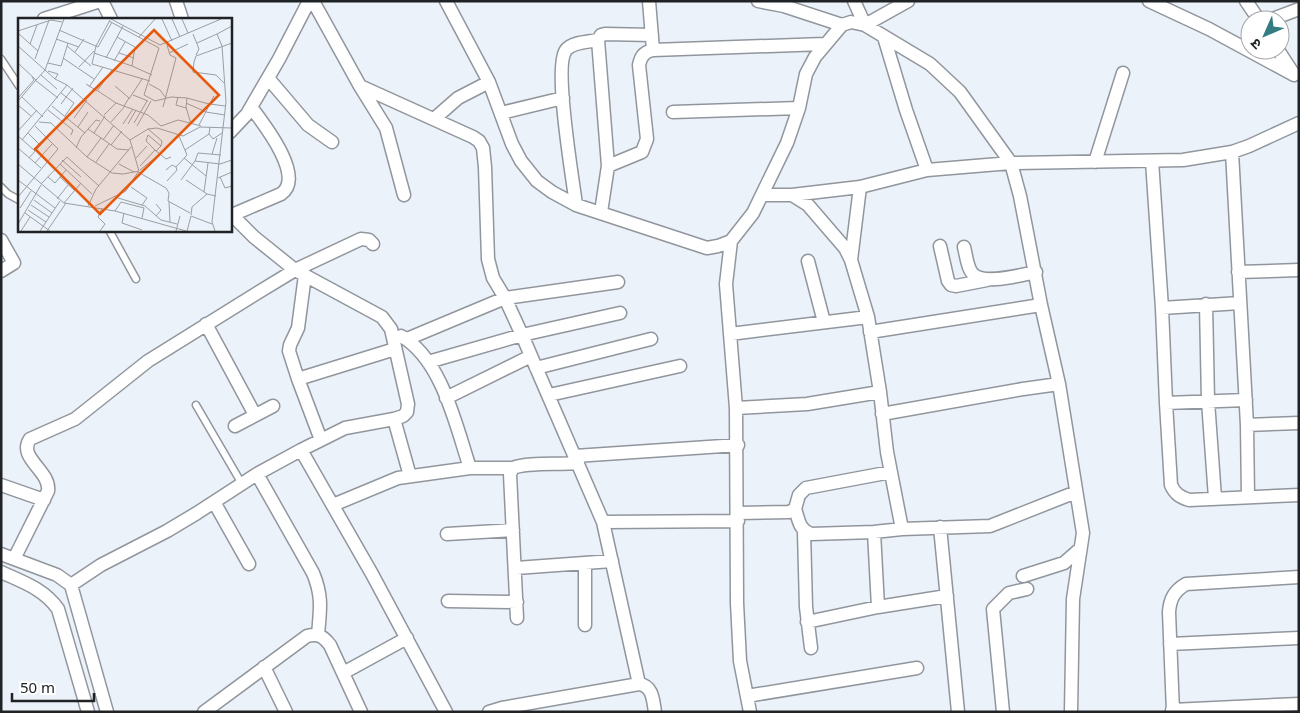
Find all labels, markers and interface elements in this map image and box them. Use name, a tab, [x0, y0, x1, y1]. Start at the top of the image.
north arrow	[1240, 10, 1290, 60]
inset map	[18, 18, 231, 231]
text: उ	[1245, 34, 1265, 54]
scale bar	[12, 670, 95, 702]
text: 50 m	[20, 677, 55, 697]

